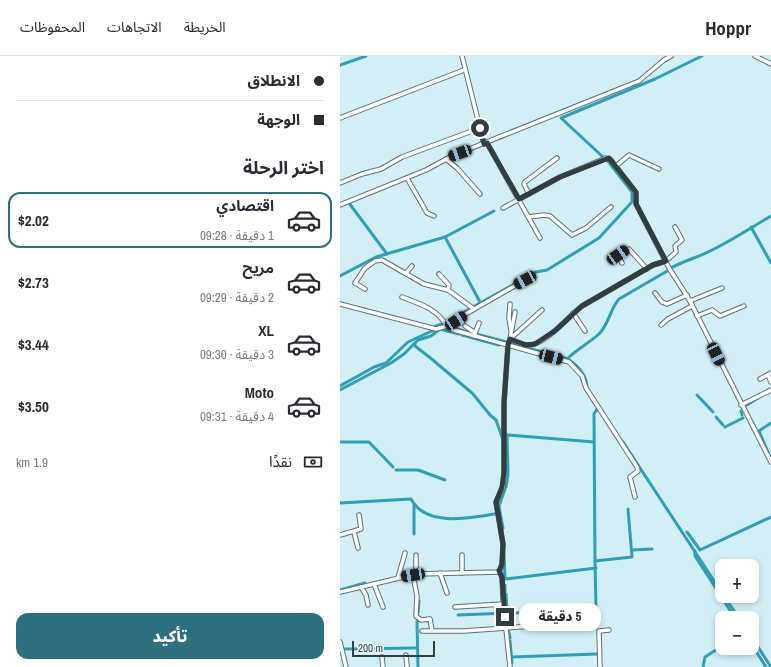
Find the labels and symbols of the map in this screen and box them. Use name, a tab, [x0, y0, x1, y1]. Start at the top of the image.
route start	[471, 119, 489, 137]
car	[447, 143, 473, 163]
car	[605, 243, 631, 267]
car	[512, 269, 538, 291]
car	[443, 309, 469, 333]
car	[705, 341, 727, 367]
car	[538, 348, 564, 366]
car	[400, 567, 426, 583]
callout: 5 دقيقة	[519, 603, 601, 631]
route end	[496, 608, 514, 626]
scale bar	[352, 639, 435, 658]

